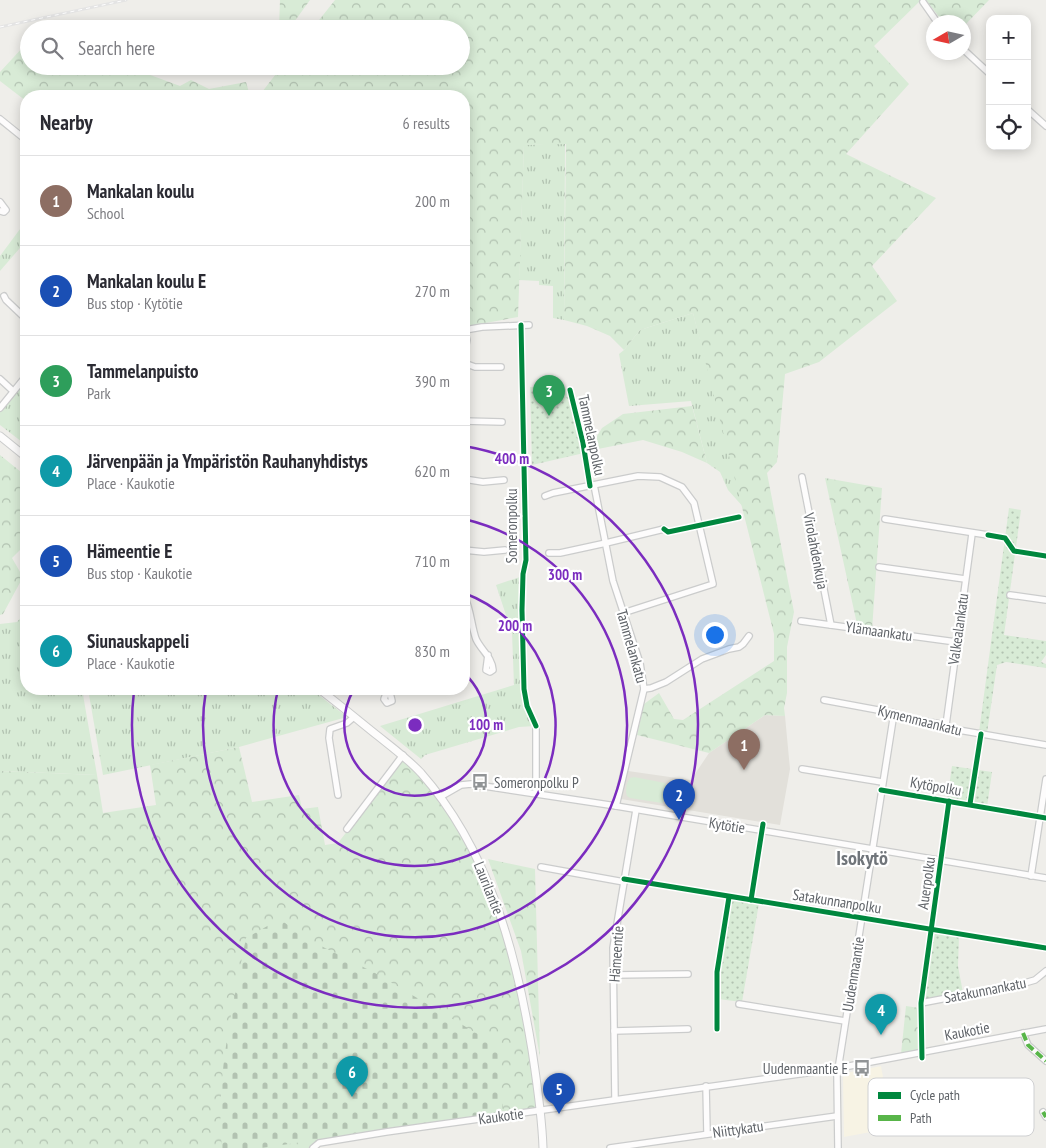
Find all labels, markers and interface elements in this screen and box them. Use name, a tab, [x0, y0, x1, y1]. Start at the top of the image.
north arrow	[926, 15, 971, 60]
map controls	[986, 15, 1031, 150]
button: +	[986, 15, 1031, 60]
search box	[20, 20, 470, 75]
icon: search	[38, 34, 66, 62]
text: Search here	[78, 36, 155, 60]
button: −	[986, 60, 1031, 105]
button: locate	[986, 105, 1031, 150]
text: Nearby	[40, 109, 93, 136]
text: 6 results	[403, 113, 450, 133]
text: Mankalan koulu	[87, 179, 194, 203]
text: 1	[52, 191, 60, 211]
text: 200 m	[415, 191, 450, 211]
text: School	[87, 203, 124, 223]
text: Mankalan koulu E	[87, 269, 206, 293]
text: 2	[52, 281, 60, 301]
text: 270 m	[415, 281, 450, 301]
text: Bus stop · Kytötie	[87, 293, 183, 313]
text: Tammelanpuisto	[87, 359, 198, 383]
text: 3	[52, 371, 60, 391]
text: 390 m	[415, 371, 450, 391]
pin: 3	[533, 375, 565, 416]
text: Park	[87, 383, 111, 403]
street label: Tammelanpolku	[574, 393, 610, 477]
text: Järvenpään ja Ympäristön Rauhanyhdistys	[87, 449, 368, 473]
text: 400 m	[495, 449, 529, 468]
text: 4	[52, 461, 60, 481]
text: 620 m	[415, 461, 450, 481]
text: Place · Kaukotie	[87, 473, 175, 493]
street label: Someronpolku	[502, 489, 521, 563]
street label: Virolahdenkuja	[799, 510, 833, 591]
text: Hämeentie E	[87, 539, 172, 563]
text: 5	[52, 551, 60, 571]
text: 710 m	[415, 551, 450, 571]
text: Bus stop · Kaukotie	[87, 563, 192, 583]
text: 300 m	[548, 565, 582, 584]
street label: Valkealankatu	[943, 592, 972, 667]
street label: Tammelankatu	[612, 607, 652, 685]
text: 200 m	[498, 616, 532, 635]
street label: Ylämaankatu	[844, 617, 914, 645]
your location	[702, 622, 728, 648]
text: Siunauskappeli	[87, 629, 189, 653]
text: 6	[52, 641, 60, 661]
text: 830 m	[415, 641, 450, 661]
text: Place · Kaukotie	[87, 653, 175, 673]
street label: Kymenmaankatu	[876, 700, 964, 740]
text: 100 m	[469, 715, 503, 734]
centre of rings	[406, 716, 424, 734]
pin: 1	[728, 729, 760, 770]
bus stop icon: Someronpolku P	[470, 772, 490, 792]
street label: Kytöpolku	[909, 772, 963, 800]
place label: Someronpolku P	[494, 773, 579, 792]
pin: 2	[663, 779, 695, 820]
street label: Kytötie	[708, 813, 746, 837]
district label: Isokytö	[836, 845, 888, 871]
street label: Auerpolku	[913, 856, 939, 910]
street label: Laurilantie	[470, 859, 508, 917]
street label: Satakunnanpolku	[791, 885, 883, 917]
street label: Hämeentie	[605, 925, 627, 983]
street label: Uudenmaantie	[838, 935, 868, 1013]
street label: Satakunnankatu	[942, 973, 1028, 1007]
pin: 4	[865, 994, 897, 1035]
street label: Kaukotie	[943, 1017, 991, 1045]
pin: 6	[336, 1056, 368, 1097]
bus stop icon: Uudenmaantie E	[852, 1058, 872, 1078]
place label: Uudenmaantie E	[763, 1059, 848, 1078]
pin: 5	[543, 1073, 575, 1114]
legend	[868, 1078, 1034, 1136]
text: Cycle path	[910, 1086, 960, 1104]
street label: Kaukotie	[477, 1103, 525, 1129]
text: Path	[910, 1109, 932, 1127]
street label: Niittykatu	[712, 1116, 764, 1142]

